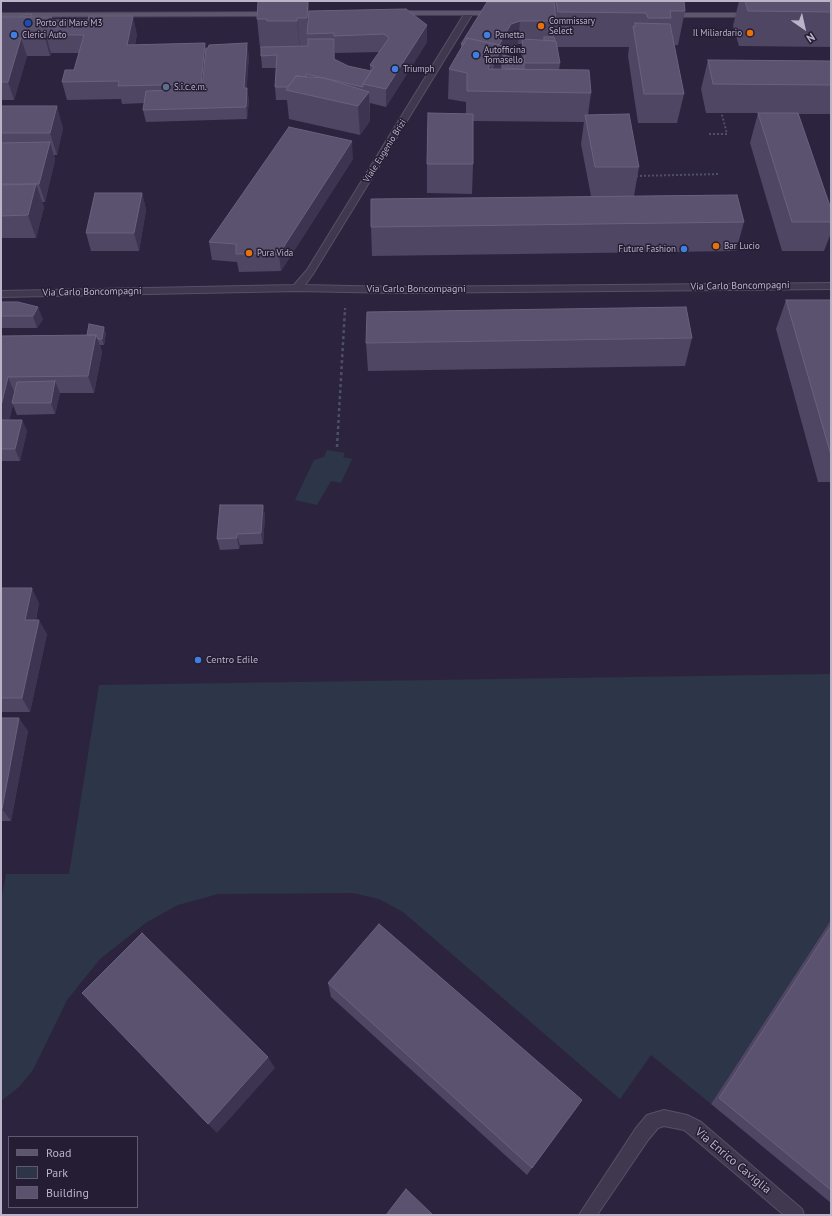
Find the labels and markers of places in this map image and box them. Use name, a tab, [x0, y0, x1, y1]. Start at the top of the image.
place label: Commissary Select	[549, 16, 595, 37]
marker: Porto di Mare M3	[23, 18, 33, 28]
place label: Porto di Mare M3	[36, 18, 102, 28]
marker: Commissary Select	[536, 21, 546, 31]
place label: Il Miliardario	[693, 28, 742, 38]
marker: Il Miliardario	[745, 28, 755, 38]
marker: Clerici Auto	[9, 30, 19, 40]
place label: Clerici Auto	[22, 30, 67, 40]
marker: Panetta	[482, 30, 492, 40]
place label: Panetta	[495, 30, 524, 40]
place label: Autofficina Tomasello	[484, 45, 525, 66]
marker: Autofficina Tomasello	[471, 50, 481, 60]
marker: Triumph	[390, 64, 400, 74]
place label: Triumph	[403, 64, 434, 74]
marker: S.i.c.e.m.	[161, 82, 171, 92]
place label: S.i.c.e.m.	[174, 82, 207, 92]
marker: Bar Lucio	[711, 241, 721, 251]
place label: Bar Lucio	[724, 241, 760, 251]
place label: Future Fashion	[619, 244, 676, 254]
marker: Future Fashion	[679, 244, 689, 254]
marker: Pura Vida	[244, 248, 254, 258]
place label: Pura Vida	[257, 248, 293, 258]
place label: Centro Edile	[206, 654, 258, 666]
marker: Centro Edile	[193, 655, 203, 665]

